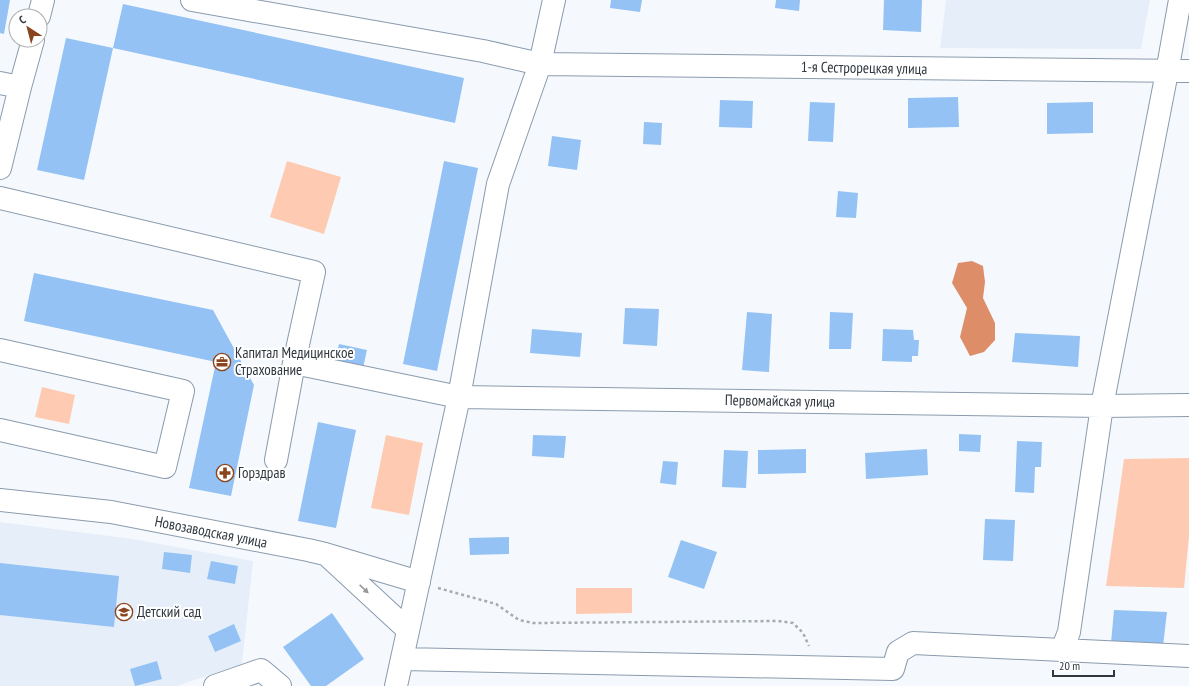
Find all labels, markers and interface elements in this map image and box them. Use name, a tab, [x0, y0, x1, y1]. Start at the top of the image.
north arrow	[8, 8, 48, 48]
text: С	[16, 13, 28, 27]
street label: 1-я Сестрорецкая улица	[801, 57, 927, 78]
place label: Капитал Медицинское Страхование	[235, 343, 354, 379]
office icon: Капитал Медицинское Страхование	[212, 352, 232, 372]
street label: Первомайская улица	[725, 390, 835, 411]
pharmacy icon: Горздрав	[215, 463, 235, 483]
place label: Горздрав	[238, 463, 285, 482]
street label: Новозаводская улица	[153, 511, 269, 552]
one-way arrow	[359, 585, 369, 594]
school or university icon: Детский сад	[114, 602, 134, 622]
place label: Детский сад	[137, 602, 202, 621]
scale bar	[1053, 652, 1114, 678]
text: 20 m	[1059, 658, 1080, 673]

